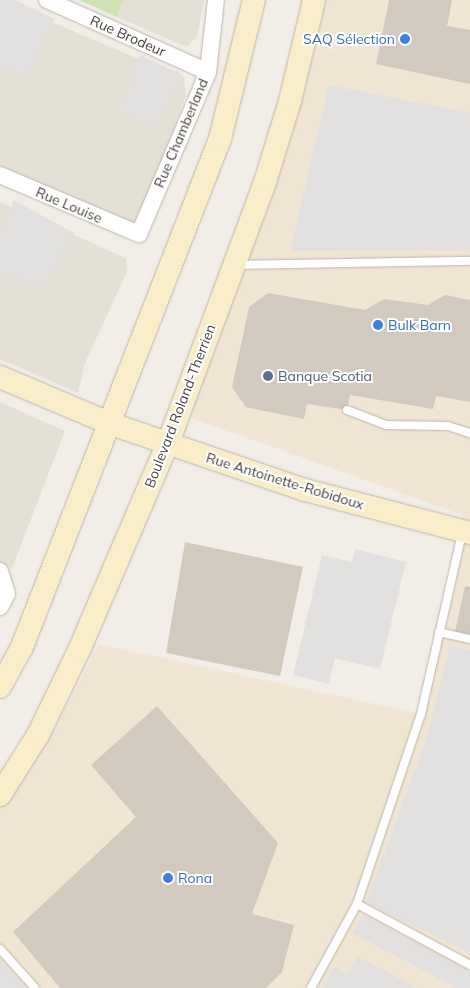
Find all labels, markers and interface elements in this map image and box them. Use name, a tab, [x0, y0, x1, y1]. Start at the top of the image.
street label: Rue Brodeur	[88, 12, 168, 60]
place label: SAQ Sélection	[303, 31, 395, 47]
marker: SAQ Sélection	[399, 33, 411, 45]
street label: Rue Chamberland	[150, 76, 212, 190]
street label: Rue Louise	[33, 183, 105, 227]
place label: Bulk Barn	[388, 317, 451, 333]
marker: Bulk Barn	[372, 319, 384, 331]
street label: Boulevard Roland-Therrien	[141, 322, 219, 490]
place label: Banque Scotia	[278, 368, 372, 384]
marker: Banque Scotia	[262, 370, 274, 382]
street label: Rue Antoinette-Robidoux	[204, 449, 366, 513]
place label: Rona	[178, 870, 212, 886]
marker: Rona	[162, 872, 174, 884]

